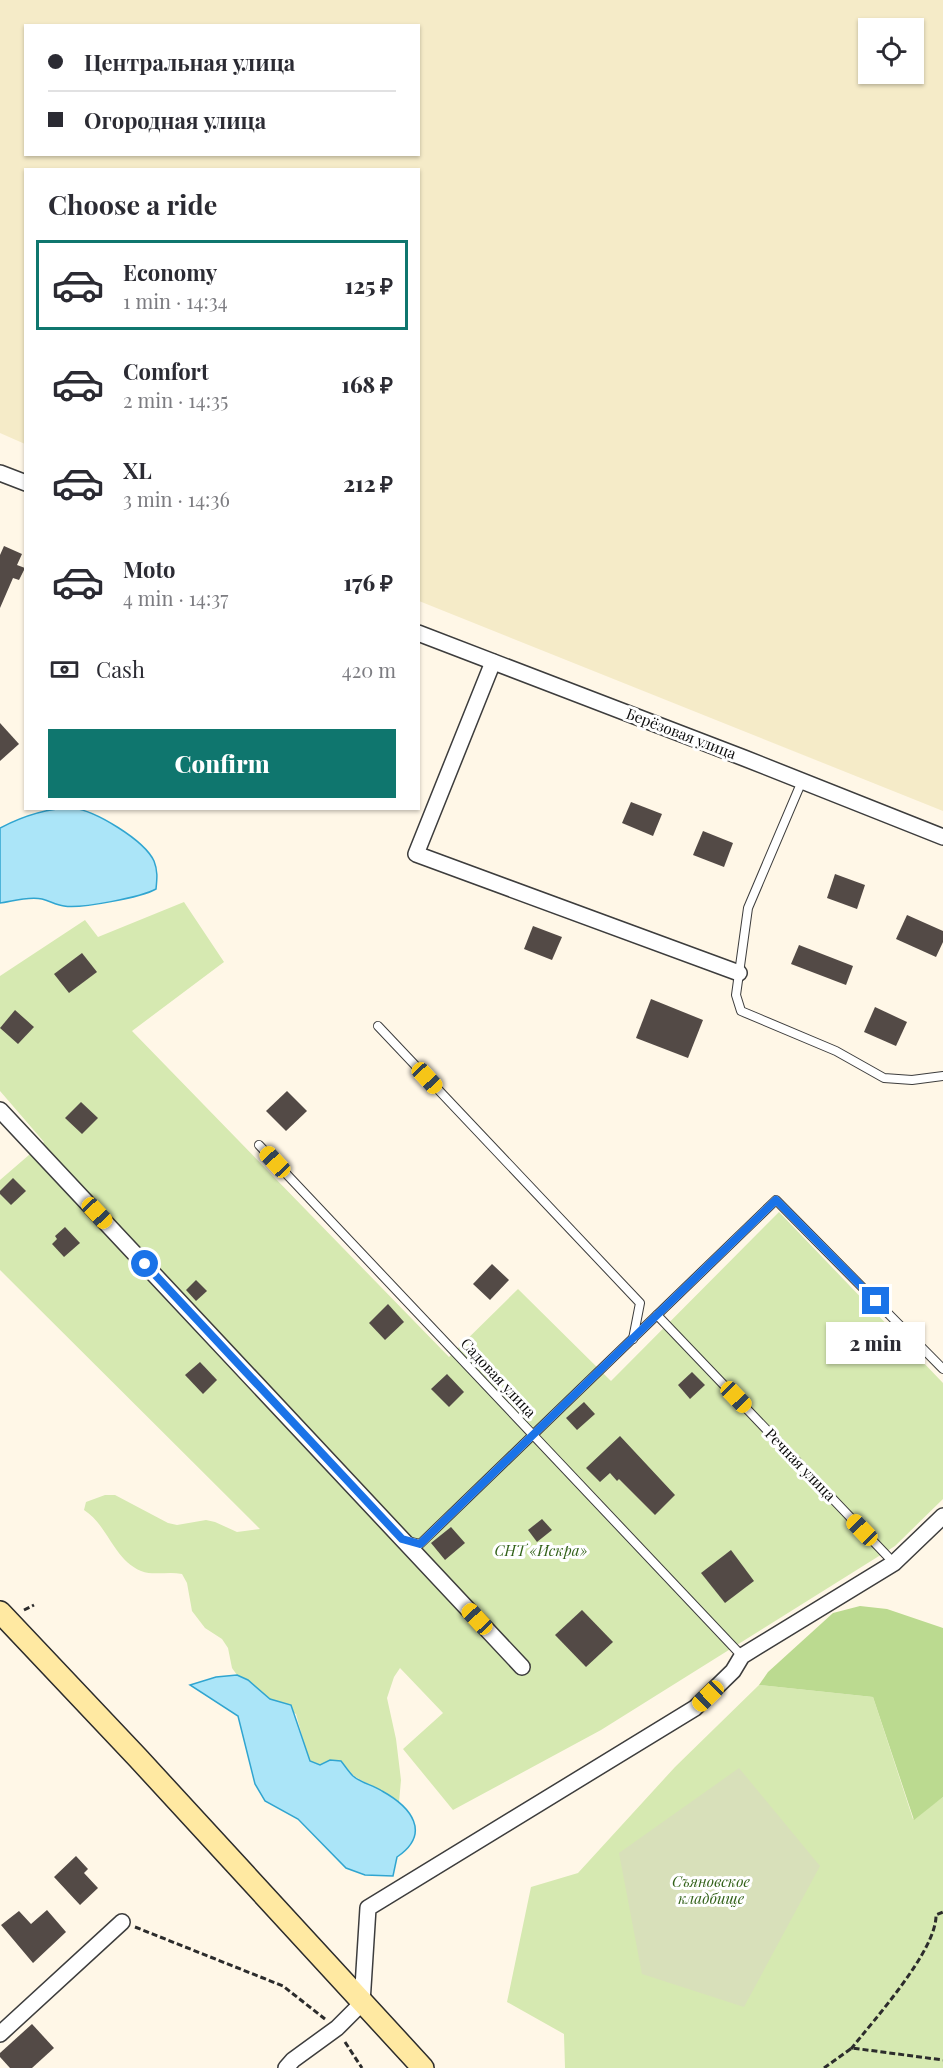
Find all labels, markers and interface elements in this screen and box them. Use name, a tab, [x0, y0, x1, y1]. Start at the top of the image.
map controls	[858, 18, 924, 84]
button: locate	[858, 18, 924, 84]
text: Центральная улица	[84, 47, 295, 77]
text: Огородная улица	[84, 105, 266, 135]
text: Choose a ride	[48, 186, 217, 222]
text: Economy	[123, 257, 217, 287]
icon: car	[51, 258, 105, 312]
text: 125 ₽	[345, 270, 393, 300]
text: 1 min · 14:34	[123, 287, 228, 314]
text: Comfort	[123, 356, 209, 386]
icon: car	[51, 357, 105, 411]
text: 168 ₽	[341, 369, 393, 399]
text: 2 min · 14:35	[123, 386, 228, 413]
text: XL	[123, 455, 152, 485]
icon: car	[51, 456, 105, 510]
text: 212 ₽	[343, 468, 393, 498]
text: 3 min · 14:36	[123, 485, 230, 512]
text: Moto	[123, 554, 176, 584]
icon: car	[51, 555, 105, 609]
text: 176 ₽	[344, 567, 393, 597]
text: 4 min · 14:37	[123, 584, 228, 611]
icon: cash	[48, 653, 81, 686]
text: Cash	[96, 654, 145, 684]
text: 420 m	[342, 656, 396, 683]
street label: Берёзовая улица	[624, 703, 740, 763]
button: Confirm	[48, 729, 396, 798]
car	[408, 1059, 446, 1097]
car	[256, 1143, 294, 1181]
car	[78, 1194, 116, 1232]
route start	[131, 1250, 158, 1277]
route end	[862, 1287, 889, 1314]
callout: 2 min	[826, 1322, 926, 1364]
text: 2 min	[849, 1329, 902, 1356]
street label: Садовая улица	[457, 1333, 541, 1422]
car	[717, 1378, 755, 1416]
street label: Речная улица	[761, 1424, 841, 1505]
car	[843, 1511, 881, 1549]
park label: СНТ «Искра»	[495, 1540, 588, 1560]
car	[458, 1600, 496, 1638]
car	[689, 1677, 727, 1715]
park label: Съяновское кладбище	[672, 1871, 751, 1908]

